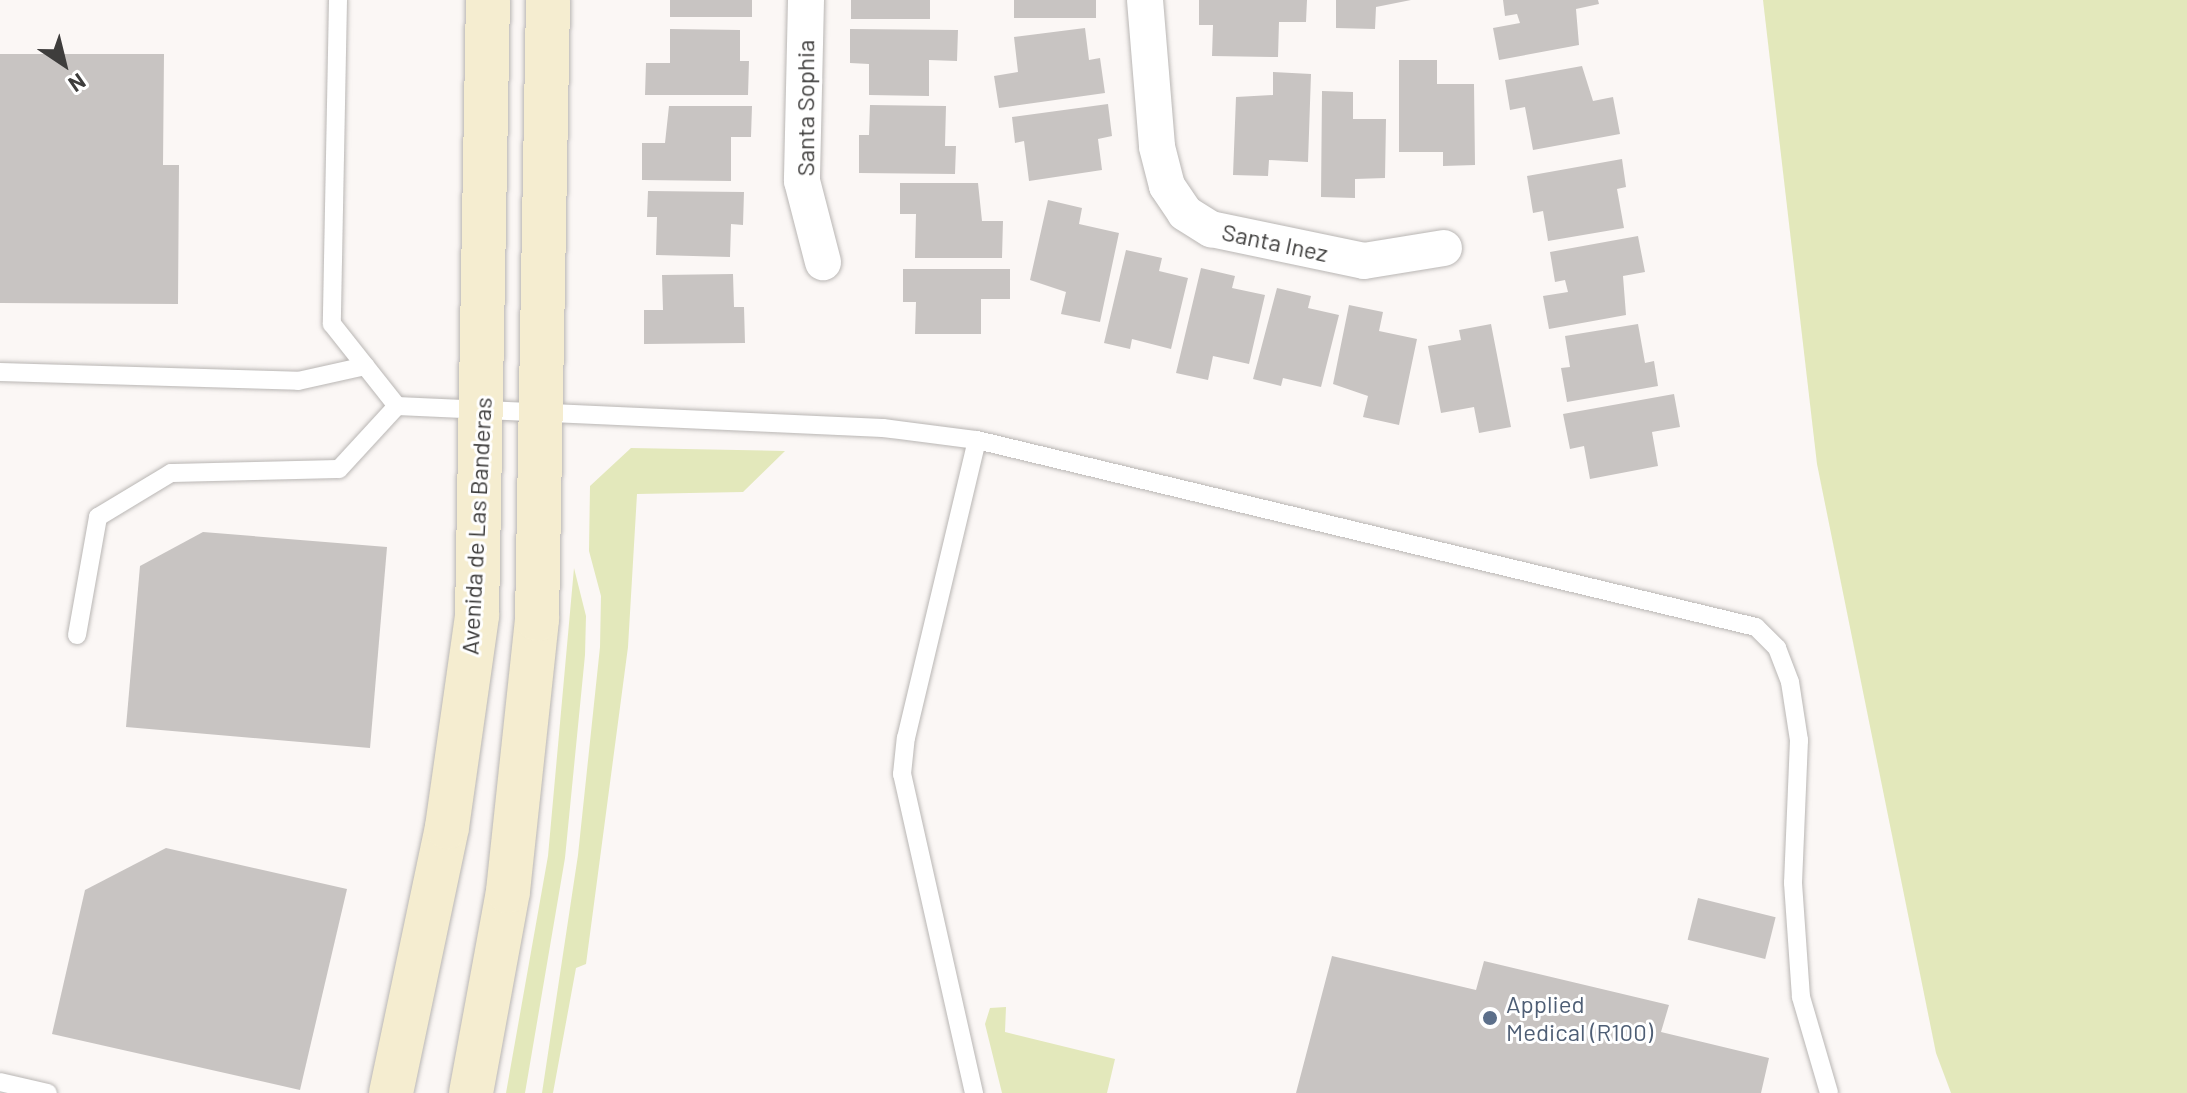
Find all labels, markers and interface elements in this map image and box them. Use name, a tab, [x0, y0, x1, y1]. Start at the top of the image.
north arrow	[24, 24, 104, 104]
street label: Santa Sophia	[791, 40, 819, 176]
text: N	[64, 69, 91, 99]
street label: Santa Inez	[1219, 217, 1331, 267]
street label: Avenida de Las Banderas	[455, 396, 497, 656]
place label: Applied Medical (R100)	[1506, 990, 1653, 1046]
marker: Applied Medical (R100)	[1481, 1009, 1499, 1027]

